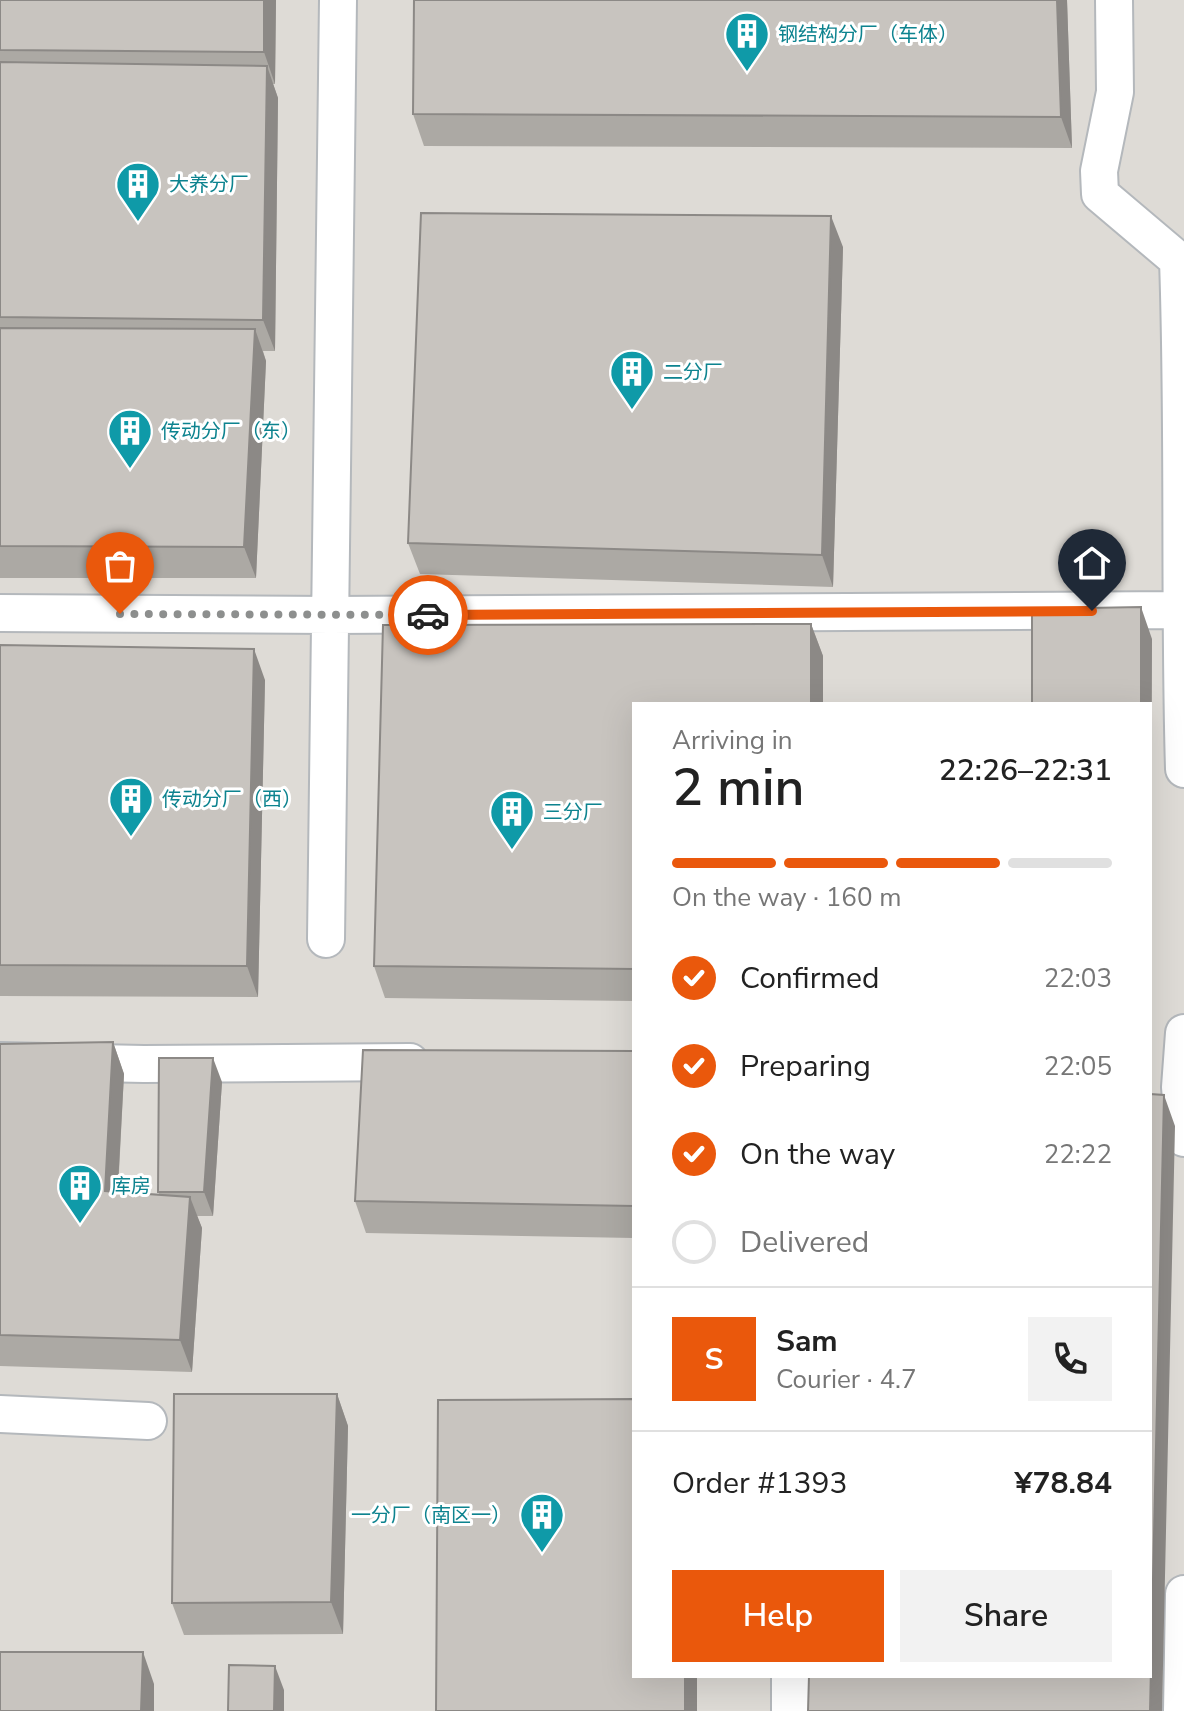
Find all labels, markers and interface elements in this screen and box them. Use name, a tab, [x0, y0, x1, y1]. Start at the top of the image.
building icon: 钢结构分厂（车体）	[723, 10, 771, 73]
place label: 钢结构分厂（车体）	[778, 21, 958, 48]
building icon: 大养分厂	[114, 160, 162, 223]
place label: 大养分厂	[169, 171, 249, 198]
building icon: 二分厂	[608, 348, 656, 411]
place label: 二分厂	[663, 359, 723, 386]
building icon: 传动分厂（东）	[106, 407, 154, 470]
place label: 传动分厂（东）	[161, 418, 301, 445]
pin	[1058, 529, 1126, 611]
pin	[86, 532, 154, 614]
icon: home	[1070, 541, 1114, 585]
icon: bag	[98, 544, 142, 588]
courier	[388, 575, 468, 655]
icon: car	[406, 593, 450, 637]
text: Arriving in	[672, 723, 793, 758]
text: 22:26–22:31	[939, 750, 1112, 791]
text: 2 min	[672, 752, 805, 823]
building icon: 传动分厂（西）	[107, 775, 155, 838]
place label: 传动分厂（西）	[162, 786, 302, 813]
building icon: 三分厂	[488, 788, 536, 851]
place label: 三分厂	[543, 799, 603, 826]
text: On the way · 160 m	[672, 880, 901, 915]
icon: check	[672, 956, 716, 1000]
text: Confirmed	[740, 958, 880, 999]
text: 22:03	[1044, 961, 1112, 996]
icon: check	[672, 1044, 716, 1088]
text: Preparing	[740, 1046, 871, 1087]
text: 22:05	[1044, 1049, 1112, 1084]
icon: check	[672, 1132, 716, 1176]
text: On the way	[740, 1134, 895, 1175]
text: 22:22	[1044, 1137, 1112, 1172]
building icon: 库房	[56, 1162, 104, 1225]
place label: 库房	[111, 1173, 151, 1200]
text: Delivered	[740, 1222, 869, 1263]
button: phone	[1028, 1317, 1112, 1401]
text: Sam	[776, 1321, 838, 1362]
text: S	[705, 1339, 723, 1380]
text: Courier · 4.7	[776, 1362, 917, 1397]
text: Order #1393	[672, 1463, 847, 1504]
text: ¥78.84	[1015, 1463, 1112, 1504]
building icon: 一分厂（南区一）	[518, 1491, 566, 1554]
place label: 一分厂（南区一）	[351, 1502, 511, 1529]
button: Help	[672, 1570, 884, 1662]
button: Share	[900, 1570, 1112, 1662]

